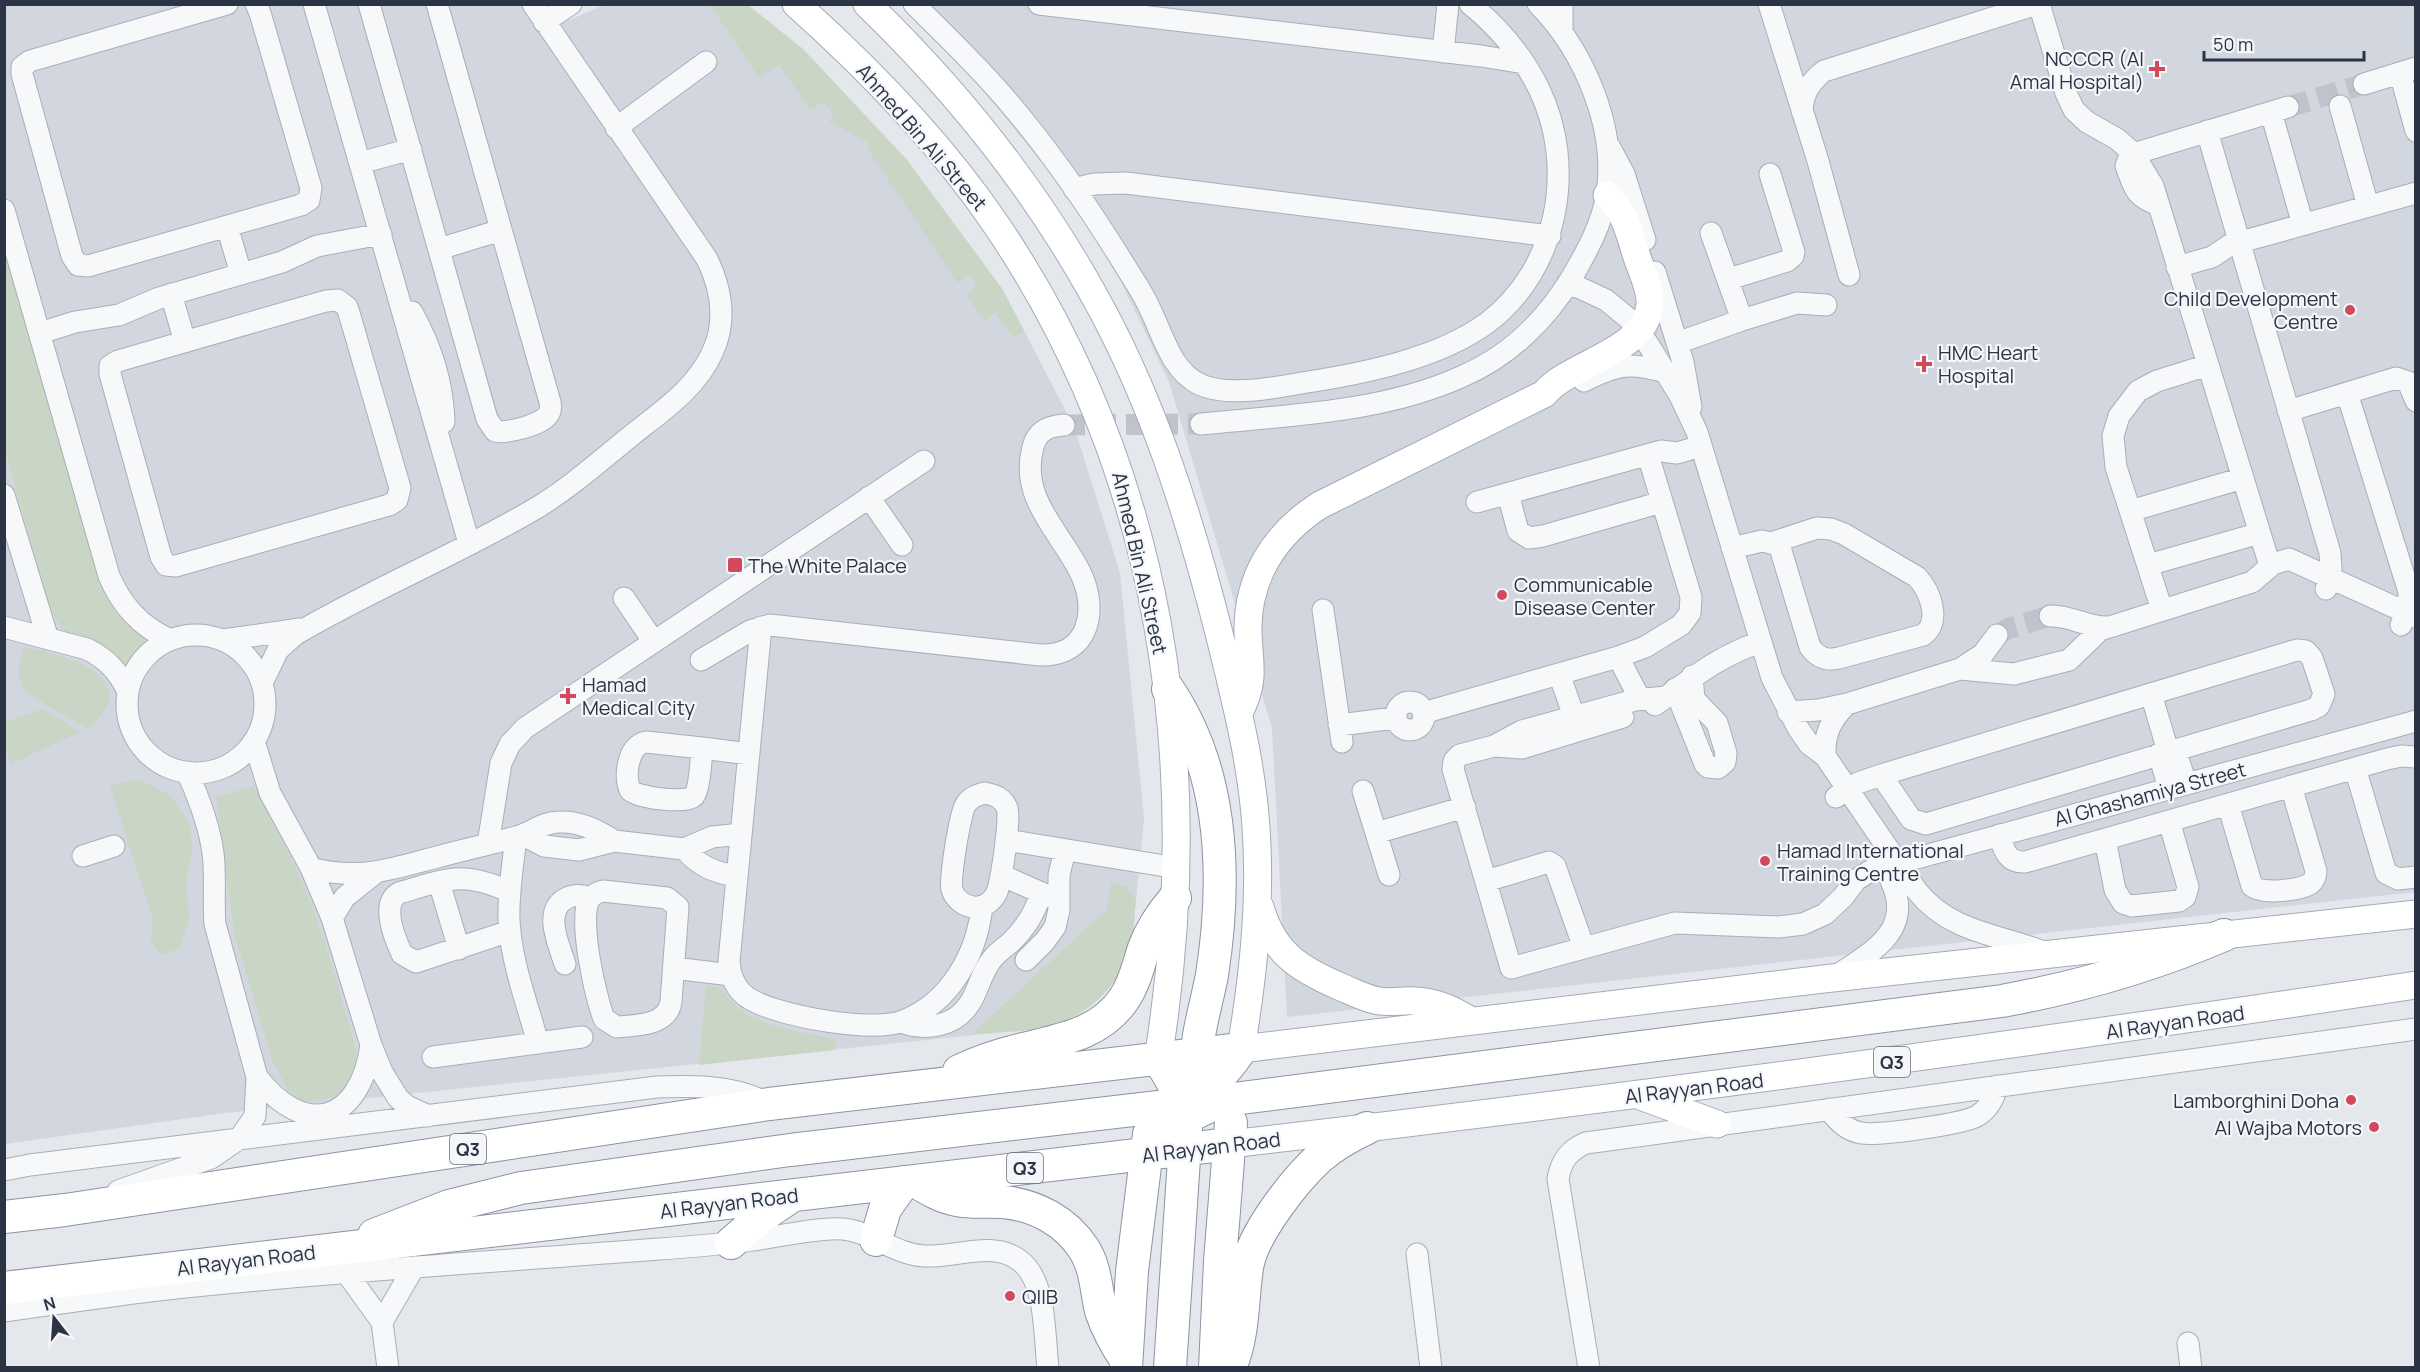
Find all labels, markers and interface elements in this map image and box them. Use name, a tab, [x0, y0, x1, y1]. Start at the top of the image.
scale bar	[2204, 24, 2364, 62]
text: 50 m	[2213, 32, 2253, 56]
place label: NCCCR (Al Amal Hospital)	[2010, 45, 2144, 95]
street label: Ahmed Bin Ali Street	[851, 58, 993, 216]
marker: NCCCR (Al Amal Hospital)	[2148, 60, 2166, 78]
place label: Child Development Centre	[2164, 285, 2338, 335]
marker: Child Development Centre	[2343, 303, 2357, 317]
place label: HMC Heart Hospital	[1938, 339, 2038, 389]
marker: HMC Heart Hospital	[1915, 355, 1933, 373]
street label: Ahmed Bin Ali Street	[1106, 469, 1174, 657]
place label: The White Palace	[748, 552, 907, 579]
marker: The White Palace	[726, 556, 744, 574]
place label: Communicable Disease Center	[1514, 571, 1655, 621]
marker: Communicable Disease Center	[1495, 588, 1509, 602]
place label: Hamad Medical City	[582, 671, 695, 721]
marker: Hamad Medical City	[559, 687, 577, 705]
street label: Al Ghashamiya Street	[2051, 755, 2249, 833]
place label: Hamad International Training Centre	[1777, 837, 1964, 887]
marker: Hamad International Training Centre	[1758, 854, 1772, 868]
street label: Al Rayyan Road	[2104, 999, 2246, 1045]
road number: Q3	[1874, 1047, 1910, 1077]
street label: Al Rayyan Road	[1623, 1066, 1765, 1110]
place label: Lamborghini Doha	[2173, 1087, 2339, 1114]
marker: Lamborghini Doha	[2344, 1093, 2358, 1107]
place label: Al Wajba Motors	[2214, 1114, 2362, 1141]
marker: Al Wajba Motors	[2367, 1120, 2381, 1134]
street label: Al Rayyan Road	[1140, 1125, 1282, 1169]
road number: Q3	[450, 1134, 486, 1164]
road number: Q3	[1007, 1153, 1043, 1183]
street label: Al Rayyan Road	[658, 1181, 800, 1225]
street label: Al Rayyan Road	[175, 1238, 317, 1282]
place label: QIIB	[1022, 1283, 1058, 1310]
north arrow	[24, 1288, 84, 1348]
marker: QIIB	[1003, 1289, 1017, 1303]
text: N	[41, 1291, 58, 1316]

